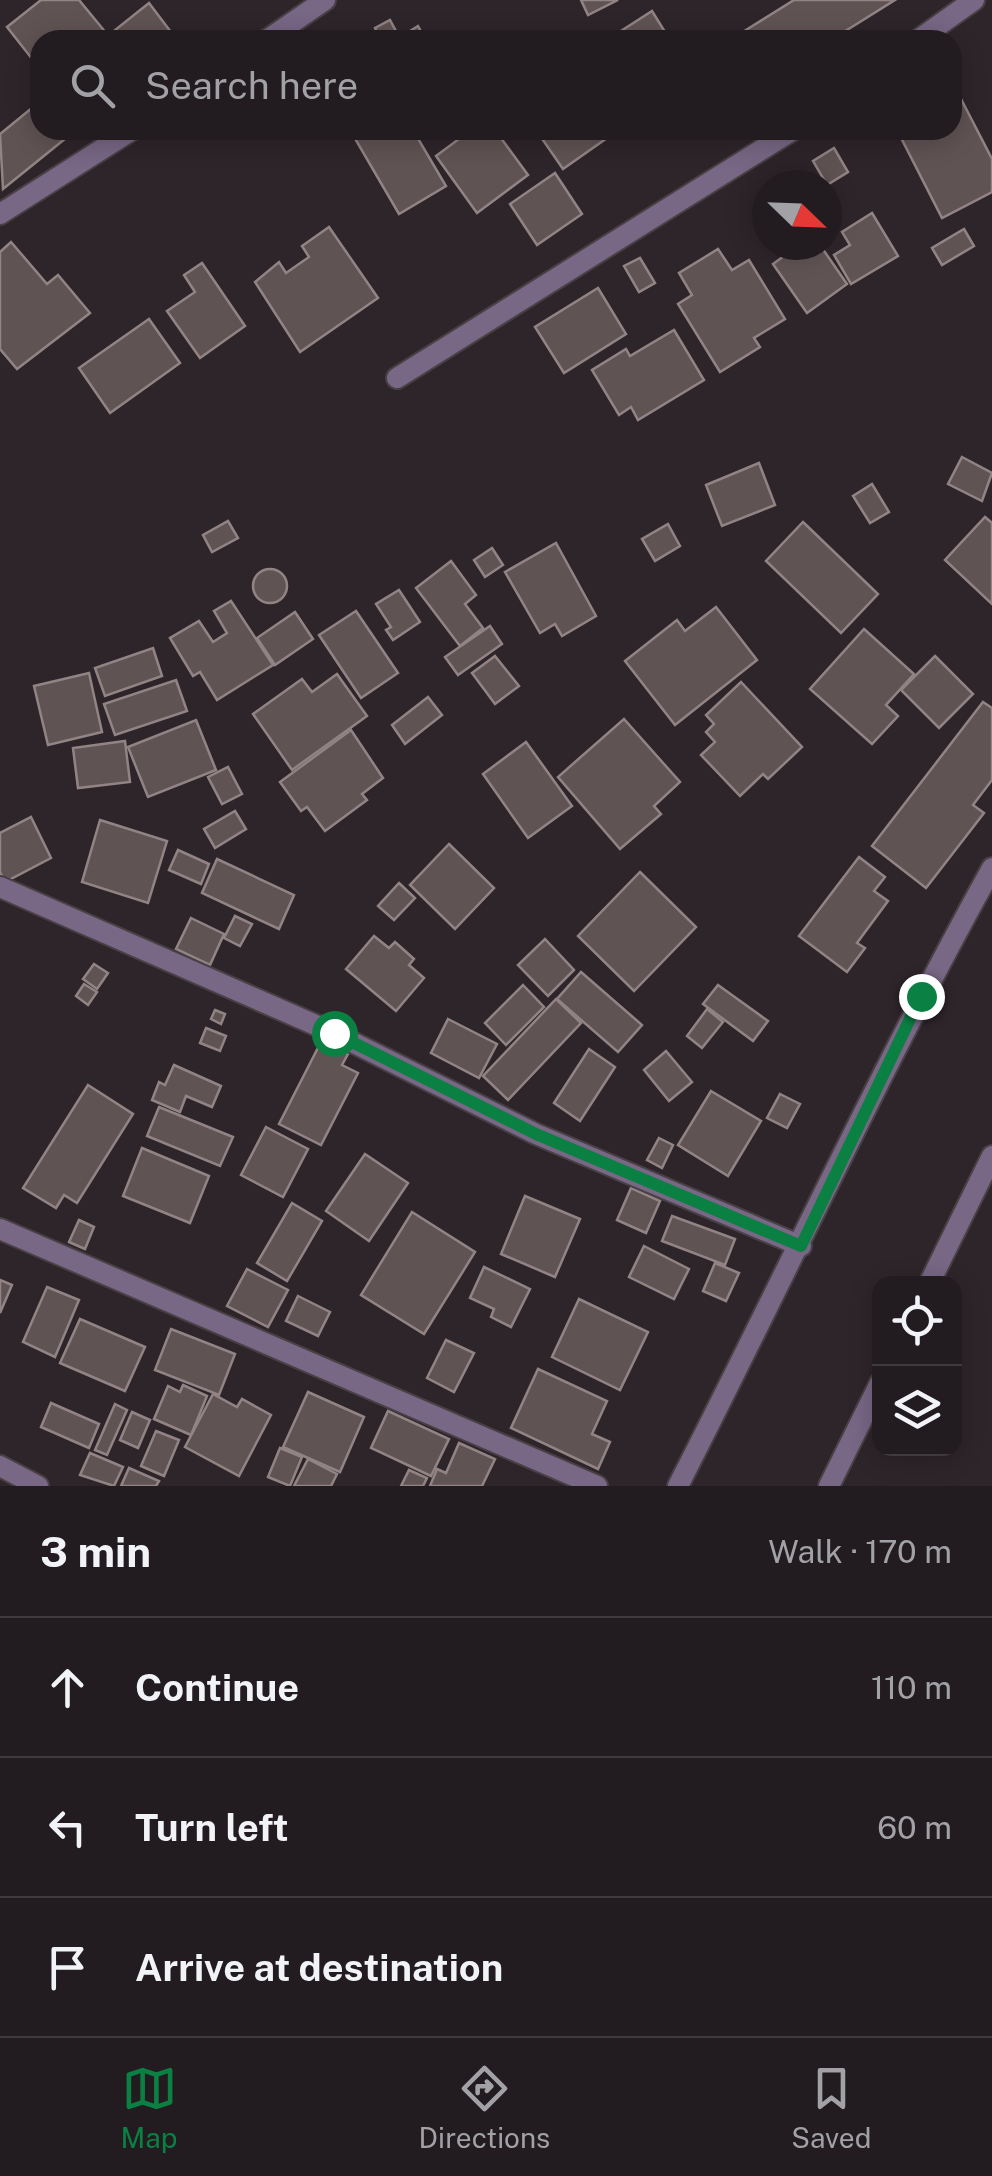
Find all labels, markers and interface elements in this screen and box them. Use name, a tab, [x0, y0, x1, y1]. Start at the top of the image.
search box	[30, 30, 962, 140]
icon: search	[65, 58, 120, 113]
text: Search here	[145, 63, 358, 108]
north arrow	[752, 170, 842, 260]
route end	[899, 974, 945, 1020]
route start	[312, 1011, 358, 1057]
map controls	[872, 1276, 962, 1456]
button: locate	[872, 1276, 962, 1366]
button: layers	[872, 1366, 962, 1456]
text: 3 min	[40, 1527, 151, 1576]
text: Walk · 170 m	[768, 1533, 952, 1570]
icon: ahead	[40, 1660, 95, 1715]
text: Continue	[135, 1665, 299, 1710]
text: 110 m	[871, 1669, 952, 1706]
icon: left	[40, 1800, 95, 1855]
text: Turn left	[135, 1805, 289, 1850]
text: 60 m	[877, 1809, 952, 1846]
icon: arrive	[40, 1940, 95, 1995]
text: Arrive at destination	[135, 1945, 503, 1990]
tab: Map	[121, 2061, 177, 2154]
tab: Directions	[419, 2061, 550, 2154]
tab: Saved	[791, 2061, 871, 2154]

